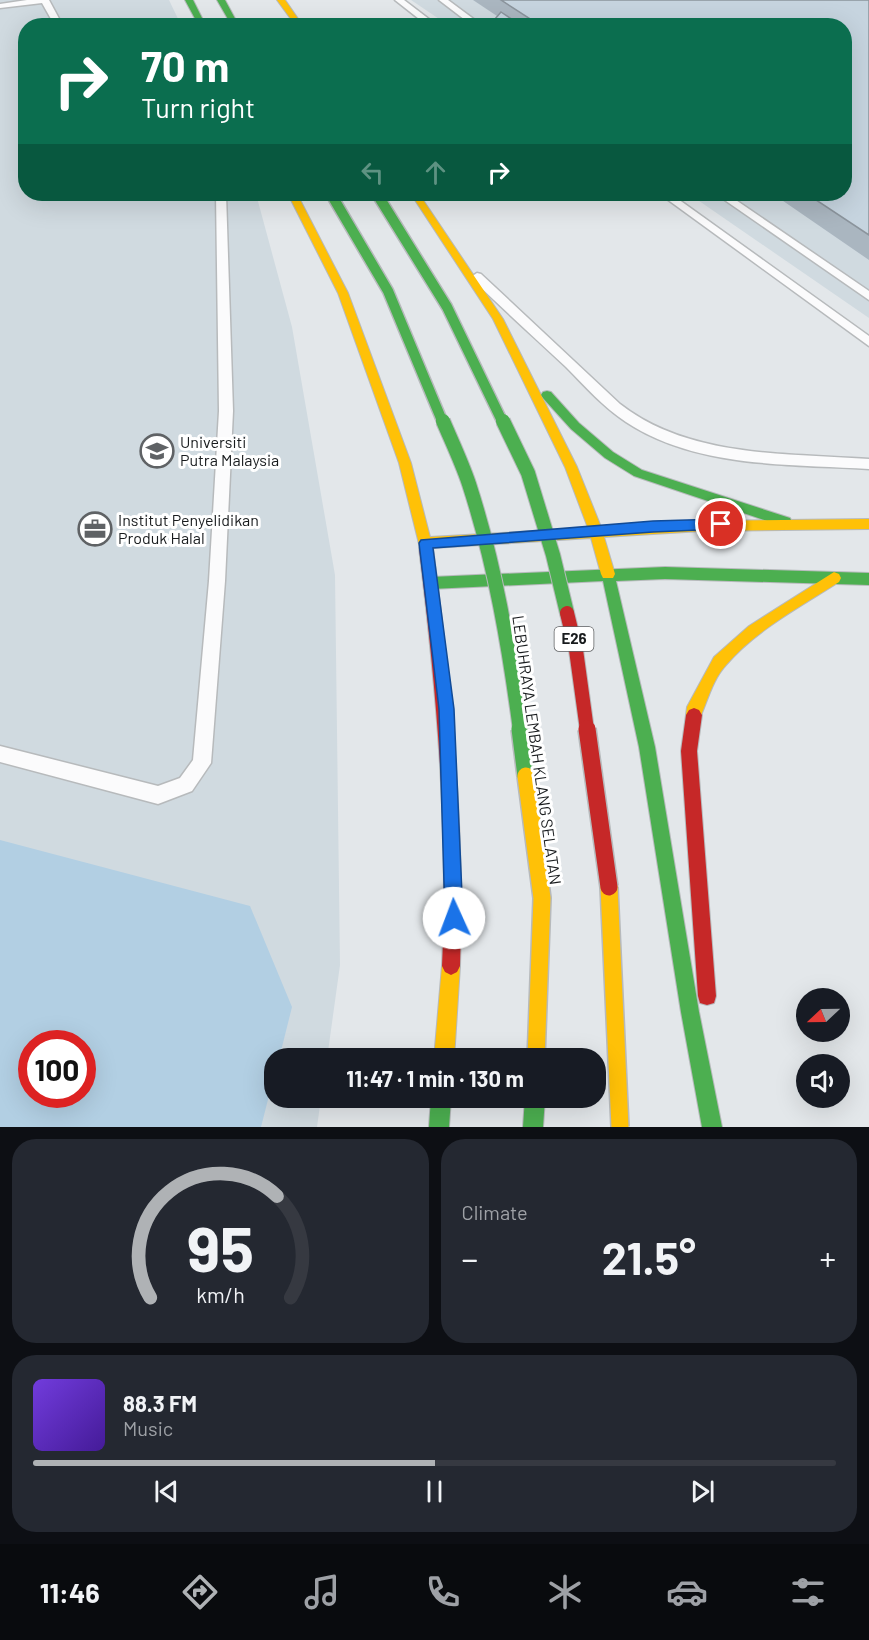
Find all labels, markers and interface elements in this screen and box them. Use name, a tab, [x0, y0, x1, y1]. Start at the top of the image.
text: 70 m	[141, 40, 229, 90]
icon: right	[42, 42, 120, 120]
text: Turn right	[141, 91, 255, 123]
icon: left	[356, 156, 389, 189]
icon: ahead	[419, 156, 452, 189]
icon: right	[482, 156, 515, 189]
place label: Universiti Putra Malaysia	[180, 432, 279, 469]
school or university icon: Universiti Putra Malaysia	[139, 433, 175, 469]
pin	[695, 498, 746, 549]
icon: arrive	[704, 507, 737, 540]
place label: Institut Penyelidikan Produk Halal	[118, 510, 259, 547]
office icon: Institut Penyelidikan Produk Halal	[77, 511, 113, 547]
street label: LEBUHRAYA LEMBAH KLANG SELATAN	[509, 614, 566, 886]
road number: E26	[554, 627, 594, 651]
position arrow	[422, 886, 486, 950]
north arrow	[796, 988, 850, 1042]
map controls	[796, 988, 850, 1108]
speed limit sign: 100	[18, 1030, 96, 1108]
button: sound	[796, 1054, 850, 1108]
text: 11:47 · 1 min · 130 m	[346, 1065, 524, 1091]
text: Climate	[462, 1200, 528, 1224]
text: 95	[187, 1210, 254, 1284]
text: 21.5°	[602, 1230, 696, 1284]
text: −	[462, 1238, 478, 1278]
text: +	[820, 1238, 836, 1278]
text: km/h	[196, 1282, 245, 1307]
text: 88.3 FM	[123, 1390, 197, 1416]
text: Music	[123, 1416, 173, 1440]
icon: previous	[150, 1475, 183, 1508]
icon: pause	[418, 1475, 451, 1508]
icon: next	[686, 1475, 719, 1508]
icon: directions	[179, 1571, 221, 1613]
icon: music	[301, 1571, 343, 1613]
icon: phone	[422, 1571, 464, 1613]
icon: climate	[544, 1571, 586, 1613]
icon: car	[666, 1571, 708, 1613]
icon: filters	[787, 1571, 829, 1613]
text: 11:46	[40, 1576, 100, 1608]

